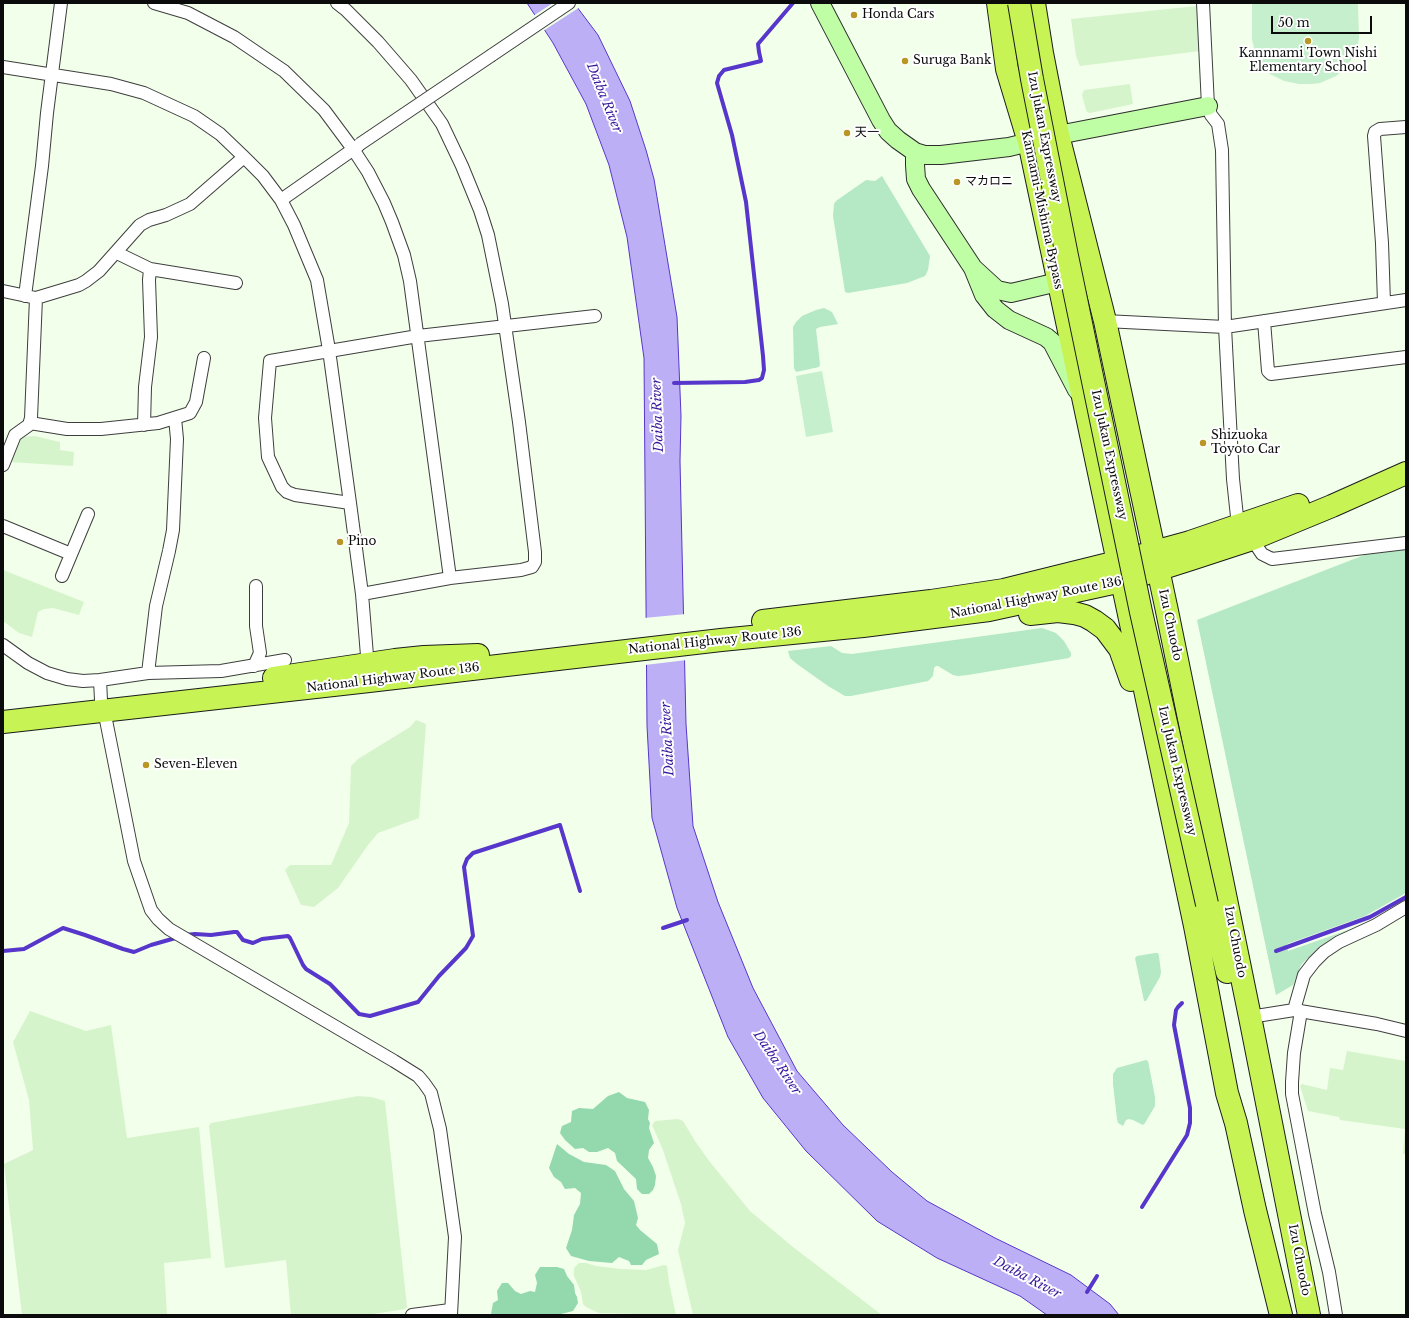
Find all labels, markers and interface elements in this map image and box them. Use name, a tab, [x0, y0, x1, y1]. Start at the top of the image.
place label: Honda Cars	[862, 8, 935, 22]
scale bar	[1273, 8, 1374, 34]
marker: Honda Cars	[849, 10, 859, 20]
text: 50 m	[1278, 15, 1310, 30]
marker: Kannnami Town Nishi Elementary School	[1303, 36, 1313, 46]
place label: Kannnami Town Nishi Elementary School	[1239, 47, 1377, 75]
place label: Suruga Bank	[913, 54, 991, 68]
marker: Suruga Bank	[900, 56, 910, 66]
water label: Daiba River	[583, 61, 625, 135]
street label: Izu Jukan Expressway	[1024, 70, 1064, 204]
place label: 天一	[855, 126, 879, 140]
marker: 天一	[842, 128, 852, 138]
street label: Kannami-Mishima Bypass	[1018, 129, 1066, 291]
place label: マカロニ	[965, 175, 1013, 189]
marker: マカロニ	[952, 177, 962, 187]
water label: Daiba River	[649, 378, 667, 452]
street label: Izu Jukan Expressway	[1088, 388, 1130, 522]
place label: Shizuoka Toyoto Car	[1211, 429, 1280, 457]
marker: Shizuoka Toyoto Car	[1198, 438, 1208, 448]
place label: Pino	[348, 535, 376, 549]
marker: Pino	[335, 537, 345, 547]
street label: National Highway Route 136	[949, 574, 1123, 622]
street label: Izu Chuodo	[1155, 588, 1185, 662]
street label: National Highway Route 136	[628, 625, 802, 657]
street label: National Highway Route 136	[306, 660, 480, 696]
water label: Daiba River	[658, 702, 678, 776]
street label: Izu Jukan Expressway	[1155, 705, 1199, 837]
place label: Seven-Eleven	[154, 758, 238, 772]
marker: Seven-Eleven	[141, 760, 151, 770]
street label: Izu Chuodo	[1221, 905, 1249, 979]
water label: Daiba River	[750, 1028, 804, 1098]
street label: Izu Chuodo	[1285, 1223, 1313, 1297]
water label: Daiba River	[991, 1254, 1063, 1302]

